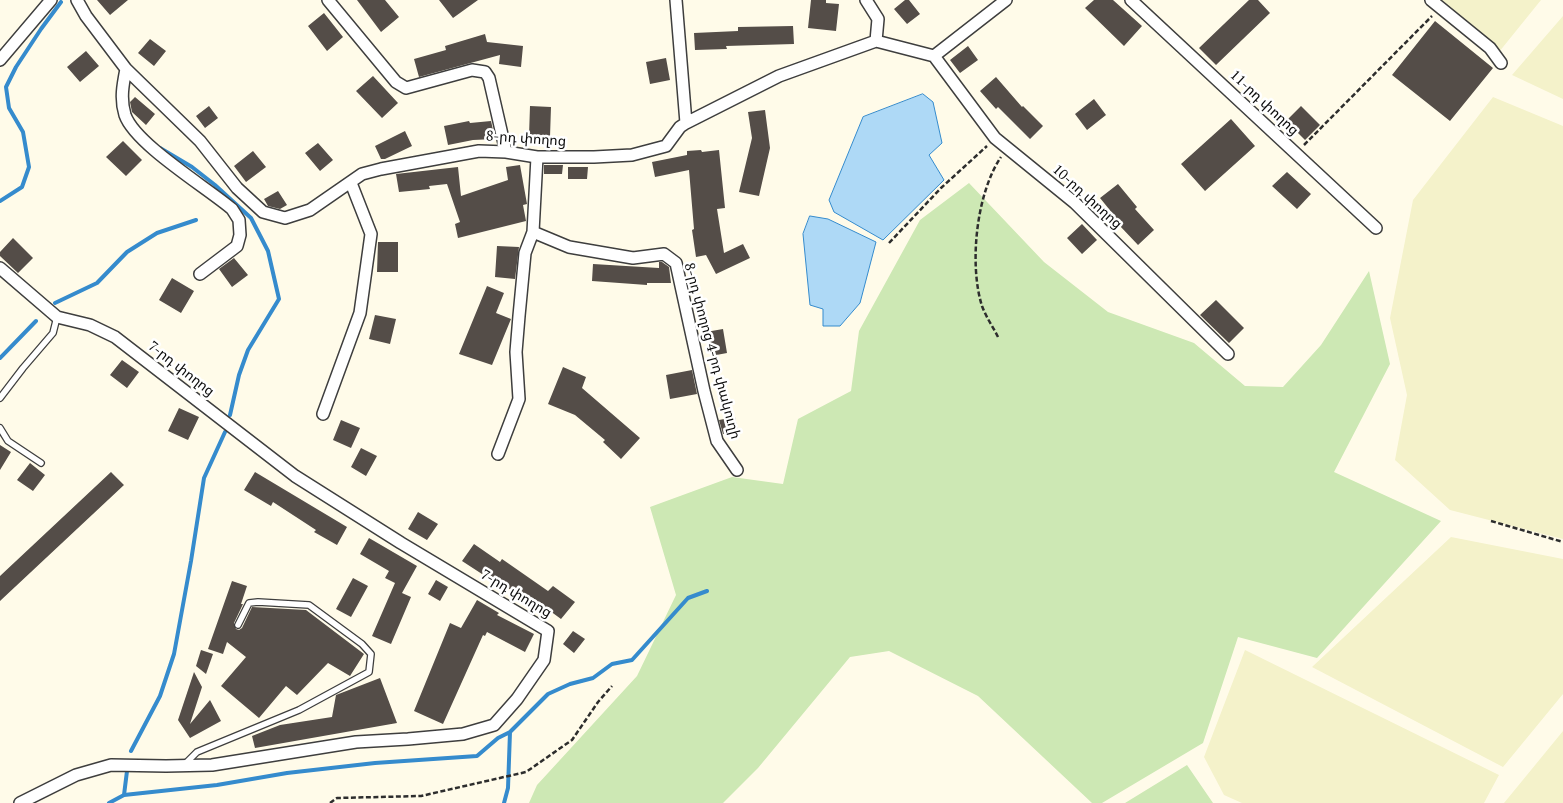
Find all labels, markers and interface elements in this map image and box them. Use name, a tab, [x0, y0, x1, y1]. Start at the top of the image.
street label: 11-րդ փողոց	[1226, 67, 1302, 139]
street label: 8-րդ փողոց	[485, 128, 567, 150]
street label: 10-րդ փողոց	[1049, 161, 1125, 233]
street label: 8-րդ փողոց 4-րդ փակուղի	[680, 261, 744, 441]
street label: 7-րդ փողոց	[144, 338, 218, 400]
street label: 7-րդ փողոց	[478, 566, 554, 622]

